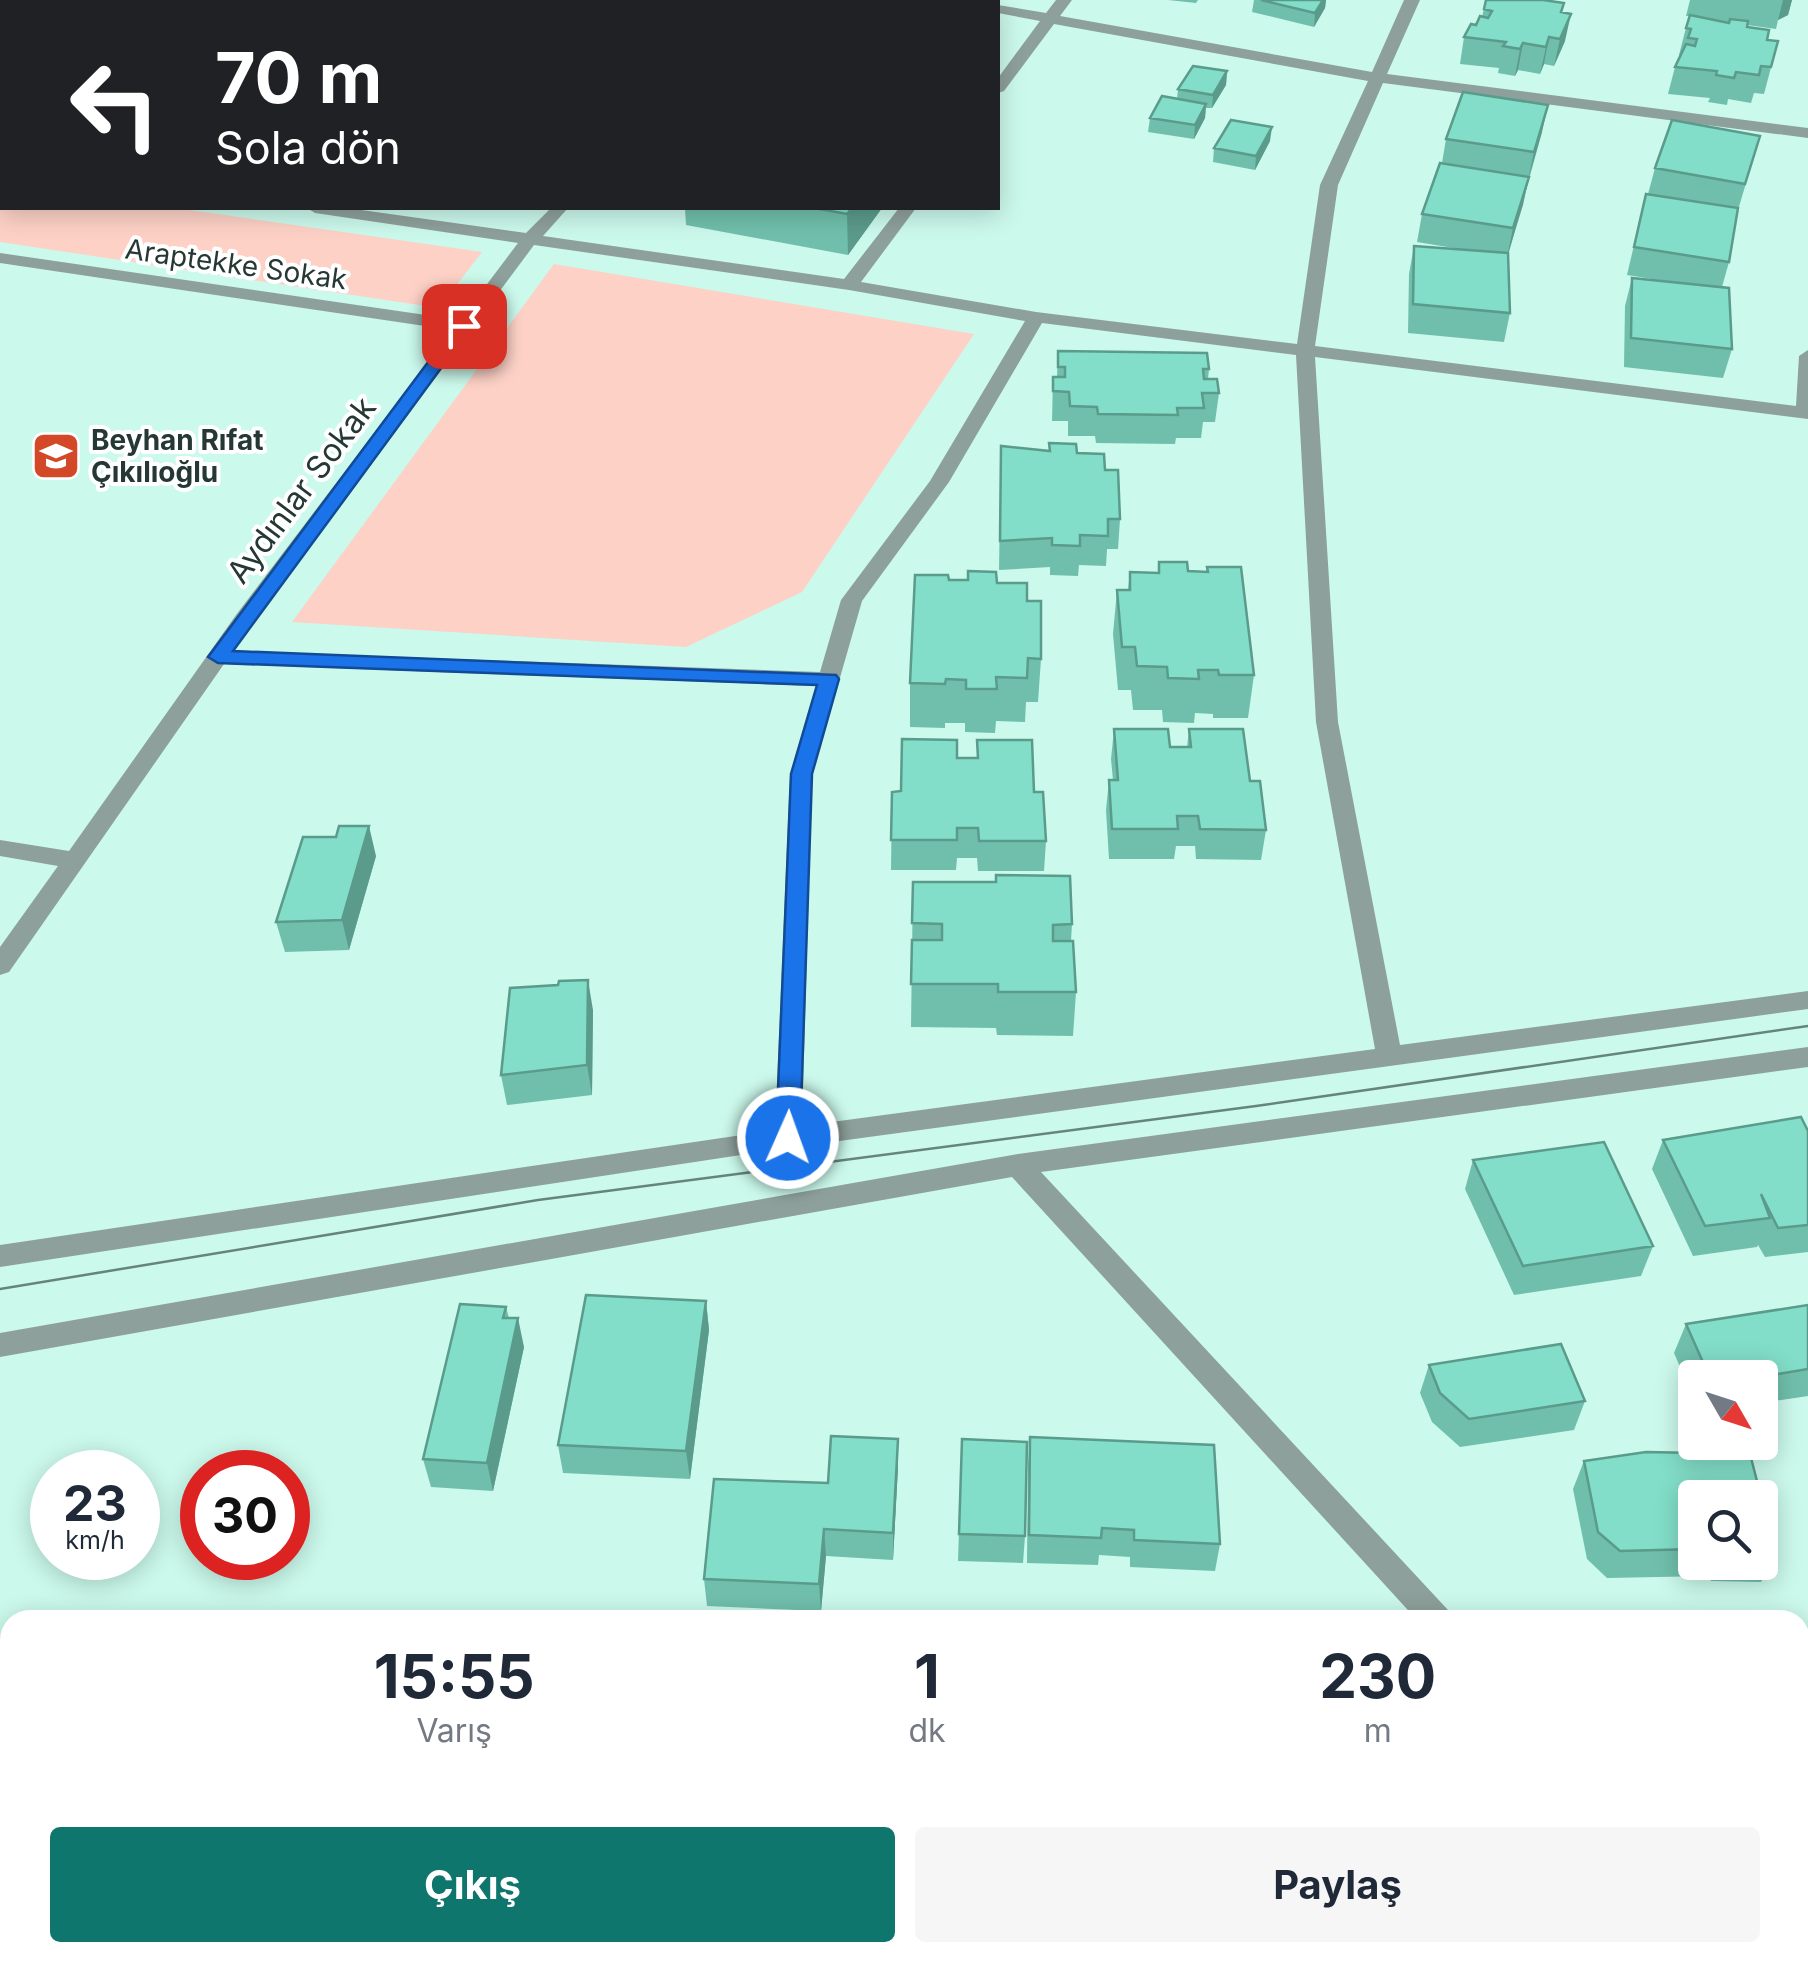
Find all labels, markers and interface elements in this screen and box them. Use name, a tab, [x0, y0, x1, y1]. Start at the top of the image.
text: 70 m	[215, 35, 382, 120]
icon: left	[50, 40, 180, 170]
text: Sola dön	[215, 120, 401, 175]
street label: Araptekke Sokak	[123, 232, 349, 296]
pin	[422, 284, 507, 369]
icon: arrive	[437, 299, 492, 354]
street label: Aydınlar Sokak	[218, 389, 384, 591]
place label: Beyhan Rıfat Çıkılıoğlu	[91, 423, 263, 489]
school or university icon: Beyhan Rıfat Çıkılıoğlu	[30, 430, 82, 482]
position arrow	[736, 1086, 840, 1190]
north arrow	[1678, 1360, 1778, 1460]
map controls	[1678, 1360, 1778, 1580]
speed limit sign: 30	[180, 1450, 310, 1580]
text: 23	[63, 1473, 127, 1533]
button: search	[1678, 1480, 1778, 1580]
text: km/h	[65, 1525, 125, 1555]
text: 15:55	[374, 1640, 535, 1712]
text: 1	[914, 1640, 940, 1712]
text: 230	[1319, 1640, 1436, 1712]
text: Varış	[416, 1711, 492, 1750]
text: dk	[908, 1711, 946, 1750]
text: m	[1364, 1711, 1392, 1750]
button: Çıkış	[50, 1827, 895, 1942]
button: Paylaş	[915, 1827, 1760, 1942]

